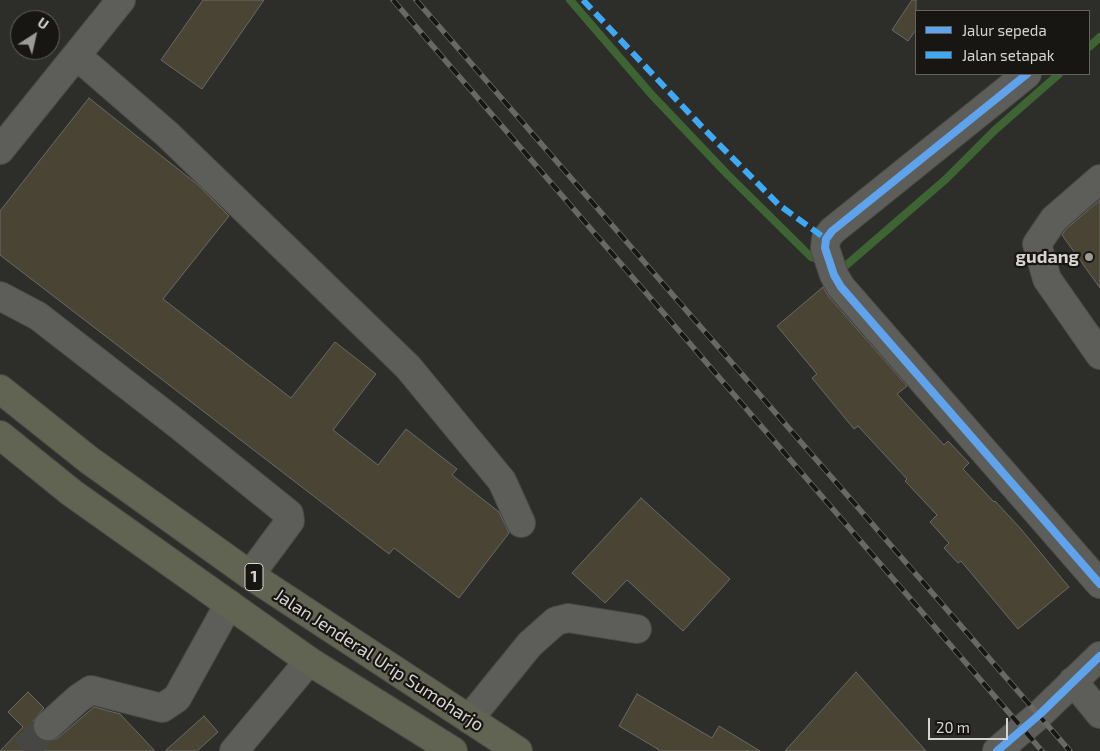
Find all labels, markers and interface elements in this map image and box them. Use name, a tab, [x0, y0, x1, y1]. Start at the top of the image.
north arrow	[10, 10, 60, 60]
legend	[915, 10, 1090, 75]
text: U	[34, 13, 52, 33]
text: Jalur sepeda	[962, 21, 1047, 39]
text: Jalan setapak	[962, 46, 1054, 64]
place label: gudang	[1016, 246, 1079, 268]
marker: gudang	[1083, 251, 1095, 263]
road number: 1	[245, 564, 263, 590]
street label: Jalan Jenderal Urip Sumoharjo	[270, 584, 488, 736]
scale bar	[930, 708, 1010, 740]
text: 20 m	[936, 718, 970, 736]

